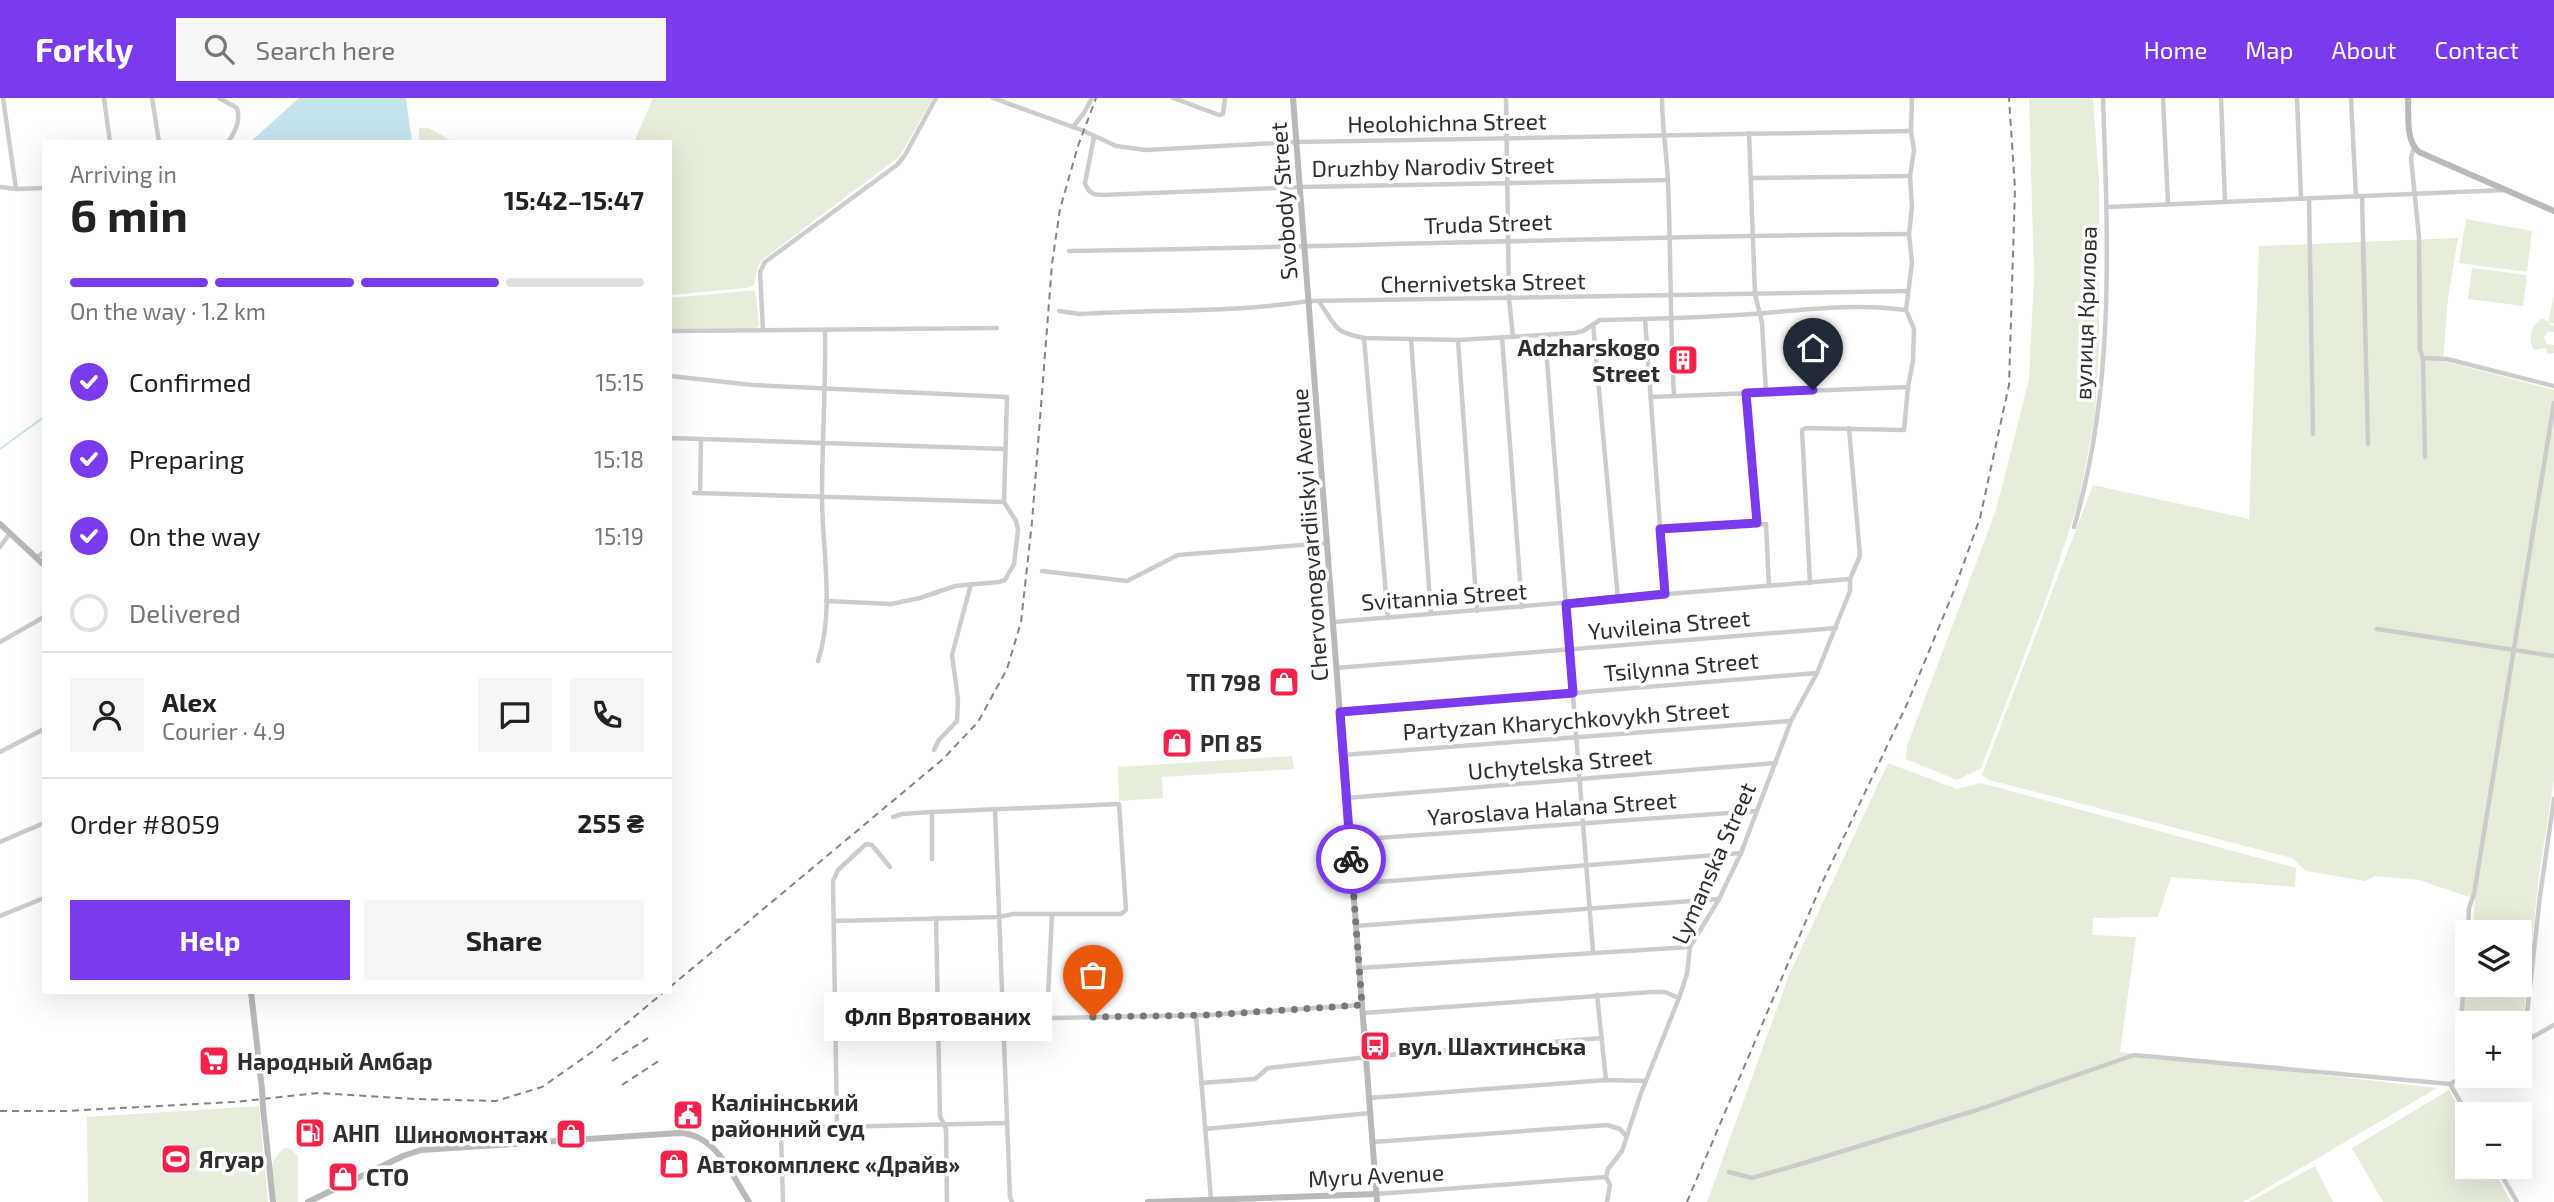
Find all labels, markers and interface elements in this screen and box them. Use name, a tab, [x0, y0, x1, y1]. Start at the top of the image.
search box	[176, 18, 666, 81]
text: Forkly	[35, 29, 134, 69]
icon: search	[200, 30, 238, 68]
text: Search here	[256, 34, 395, 65]
text: Home	[2144, 35, 2207, 64]
text: Map	[2245, 35, 2293, 64]
text: About	[2331, 35, 2397, 64]
text: Contact	[2435, 35, 2519, 64]
street label: Heolohichna Street	[1347, 106, 1547, 138]
street label: Svobody Street	[1264, 121, 1302, 281]
street label: Druzhby Narodiv Street	[1311, 150, 1555, 182]
text: Arriving in	[70, 160, 177, 188]
text: 15:42–15:47	[504, 184, 644, 215]
text: 6 min	[70, 186, 188, 241]
street label: Truda Street	[1423, 207, 1553, 239]
street label: вулиця Крилова	[2068, 226, 2103, 400]
street label: Chernivetska Street	[1380, 266, 1586, 298]
text: On the way · 1.2 km	[70, 297, 266, 325]
pin	[1783, 318, 1843, 390]
icon: home	[1794, 329, 1832, 367]
place label: Adzharskogo Street	[1517, 333, 1660, 387]
building icon: Adzharskogo Street	[1666, 343, 1700, 377]
icon: check	[70, 363, 108, 401]
text: Confirmed	[129, 366, 252, 397]
text: 15:15	[596, 368, 644, 396]
street label: Chervonogvardiiskyi Avenue	[1285, 388, 1333, 682]
icon: check	[70, 440, 108, 478]
text: Preparing	[129, 443, 244, 474]
text: 15:18	[594, 445, 644, 473]
icon: check	[70, 517, 108, 555]
text: On the way	[129, 520, 260, 551]
text: 15:19	[595, 522, 644, 550]
street label: Svitannia Street	[1360, 576, 1528, 616]
text: Delivered	[129, 597, 241, 628]
street label: Yuvileina Street	[1587, 603, 1752, 645]
street label: Tsilynna Street	[1602, 645, 1760, 687]
shop icon: ТП 798	[1267, 665, 1301, 699]
place label: ТП 798	[1186, 668, 1261, 696]
button: person	[70, 678, 144, 752]
button: chat	[478, 678, 552, 752]
button: phone	[570, 678, 644, 752]
text: Alex	[162, 686, 217, 717]
street label: Partyzan Kharychkovykh Street	[1402, 695, 1730, 745]
text: Courier · 4.9	[162, 717, 286, 745]
shop icon: РП 85	[1160, 726, 1194, 760]
place label: РП 85	[1200, 729, 1262, 757]
street label: Uchytelska Street	[1467, 741, 1654, 785]
street label: Lymanska Street	[1665, 778, 1761, 948]
street label: Yaroslava Halana Street	[1426, 785, 1678, 831]
text: 255 ₴	[577, 807, 644, 838]
text: Order #8059	[70, 808, 220, 839]
courier	[1316, 824, 1386, 894]
icon: bike	[1332, 840, 1370, 878]
button: Help	[70, 900, 350, 980]
button: Share	[364, 900, 644, 980]
map controls	[2455, 920, 2532, 1179]
button: layers	[2455, 920, 2532, 997]
pin	[1063, 945, 1123, 1017]
icon: bag	[1074, 956, 1112, 994]
callout: Флп Врятованих	[824, 992, 1051, 1042]
text: Флп Врятованих	[845, 1002, 1031, 1030]
button: +	[2455, 1011, 2532, 1088]
bus stop icon: вул. Шахтинська	[1358, 1029, 1392, 1063]
place label: вул. Шахтинська	[1398, 1032, 1586, 1060]
supermarket icon: Народный Амбар	[197, 1044, 231, 1078]
place label: Народный Амбар	[237, 1047, 433, 1075]
place label: Калінінський районний суд	[711, 1088, 865, 1142]
public building icon: Калінінський районний суд	[671, 1098, 705, 1132]
button: −	[2455, 1102, 2532, 1179]
fuel station icon: АНП	[293, 1116, 327, 1150]
shop icon: Шиномонтаж	[554, 1117, 588, 1151]
place label: АНП	[333, 1119, 380, 1147]
place label: Шиномонтаж	[395, 1120, 548, 1148]
sports icon: Ягуар	[159, 1142, 193, 1176]
place label: Ягуар	[199, 1145, 264, 1173]
shop icon: Автокомплекс «Драйв»	[657, 1147, 691, 1181]
place label: Автокомплекс «Драйв»	[697, 1150, 960, 1178]
street label: Myru Avenue	[1307, 1157, 1445, 1193]
shop icon: СТО	[326, 1160, 360, 1194]
place label: СТО	[366, 1163, 409, 1191]

